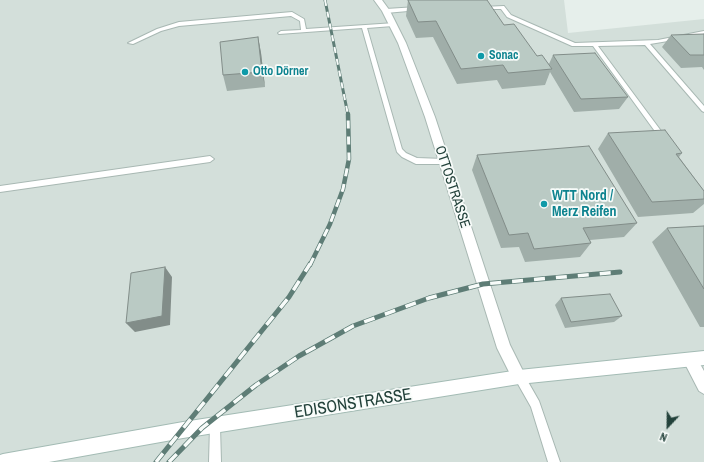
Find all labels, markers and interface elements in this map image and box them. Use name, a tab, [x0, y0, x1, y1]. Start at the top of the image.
place label: Sonac	[489, 49, 519, 63]
marker: Sonac	[476, 51, 486, 61]
place label: Otto Dörner	[253, 65, 308, 79]
marker: Otto Dörner	[240, 67, 250, 77]
street label: OTTOSTRASSE	[431, 144, 473, 230]
place label: WTT Nord / Merz Reifen	[552, 188, 616, 220]
marker: WTT Nord / Merz Reifen	[539, 199, 549, 209]
street label: EDISONSTRASSE	[293, 385, 413, 423]
north arrow	[648, 406, 688, 446]
text: N	[658, 429, 669, 445]

